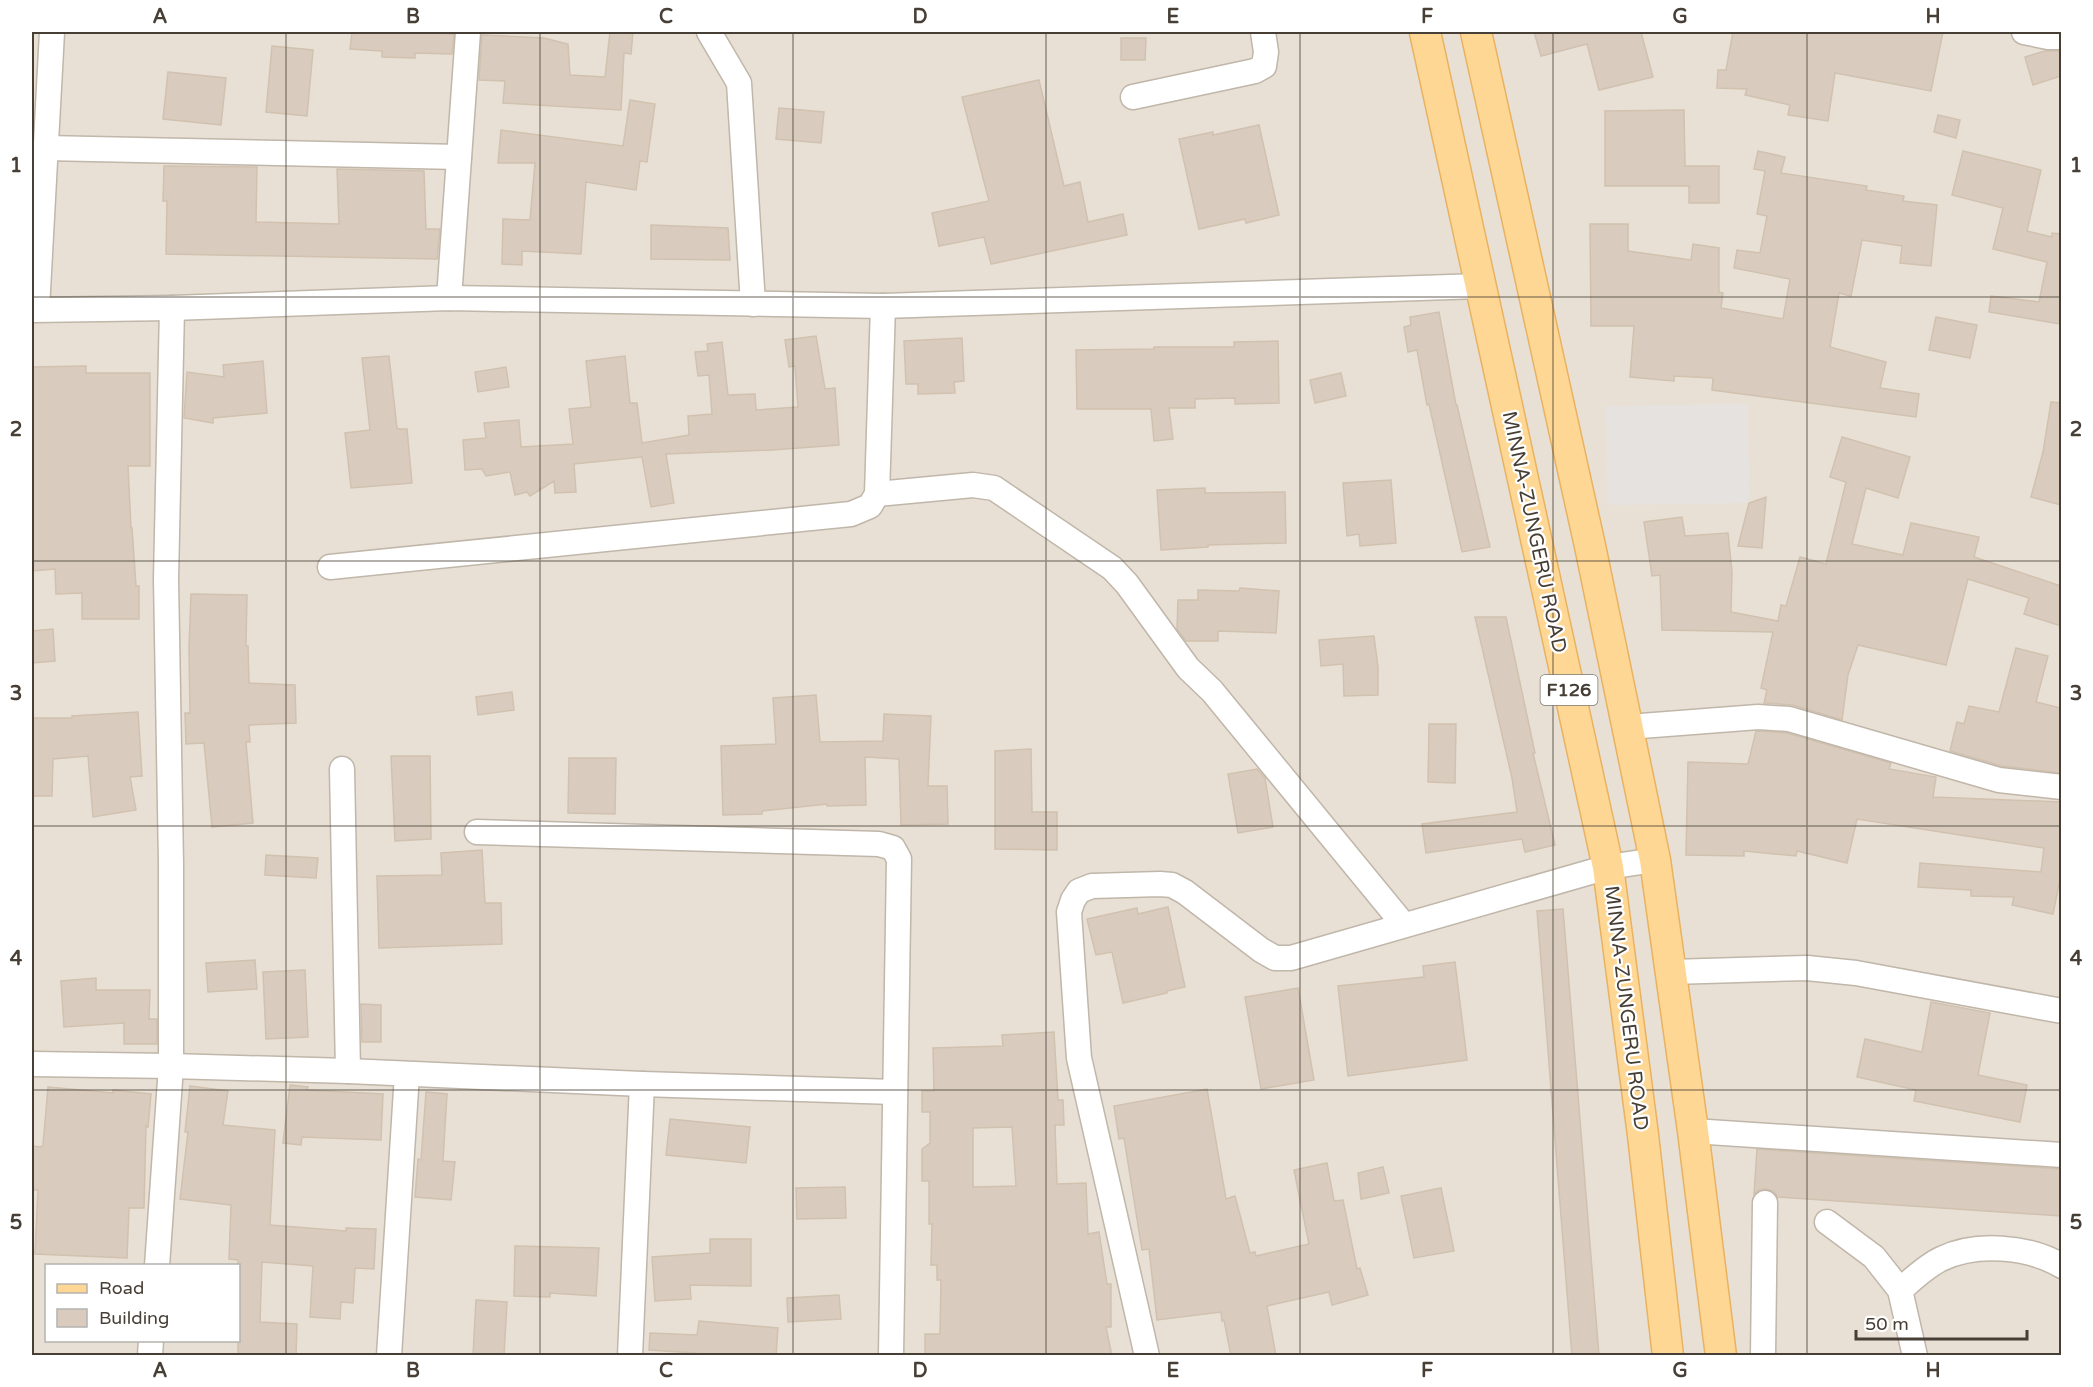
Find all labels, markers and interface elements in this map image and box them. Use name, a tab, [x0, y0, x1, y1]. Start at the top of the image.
text: A	[153, 5, 168, 29]
text: B	[406, 5, 420, 29]
text: C	[659, 5, 673, 29]
text: D	[912, 5, 928, 29]
text: E	[1167, 5, 1180, 29]
text: F	[1421, 5, 1433, 29]
text: G	[1672, 5, 1688, 29]
text: H	[1925, 5, 1941, 29]
text: 1	[10, 154, 22, 178]
text: 1	[2070, 154, 2082, 178]
street label: MINNA-ZUNGERU ROAD	[1497, 409, 1571, 655]
text: 2	[10, 418, 22, 442]
text: 2	[2070, 418, 2082, 442]
road number: F126	[1540, 675, 1598, 705]
text: 3	[10, 682, 22, 706]
text: 3	[2070, 682, 2082, 706]
street label: MINNA-ZUNGERU ROAD	[1599, 884, 1653, 1132]
text: 4	[10, 947, 23, 971]
text: 4	[2070, 947, 2083, 971]
text: 5	[10, 1211, 22, 1235]
text: 5	[2070, 1211, 2082, 1235]
legend	[45, 1264, 240, 1342]
text: Road	[99, 1277, 144, 1299]
scale bar	[1856, 1303, 2027, 1341]
text: Building	[99, 1307, 169, 1329]
text: 50 m	[1865, 1313, 1909, 1335]
text: A	[153, 1359, 168, 1383]
text: B	[406, 1359, 420, 1383]
text: C	[659, 1359, 673, 1383]
text: D	[912, 1359, 928, 1383]
text: E	[1167, 1359, 1180, 1383]
text: F	[1421, 1359, 1433, 1383]
text: G	[1672, 1359, 1688, 1383]
text: H	[1925, 1359, 1941, 1383]

